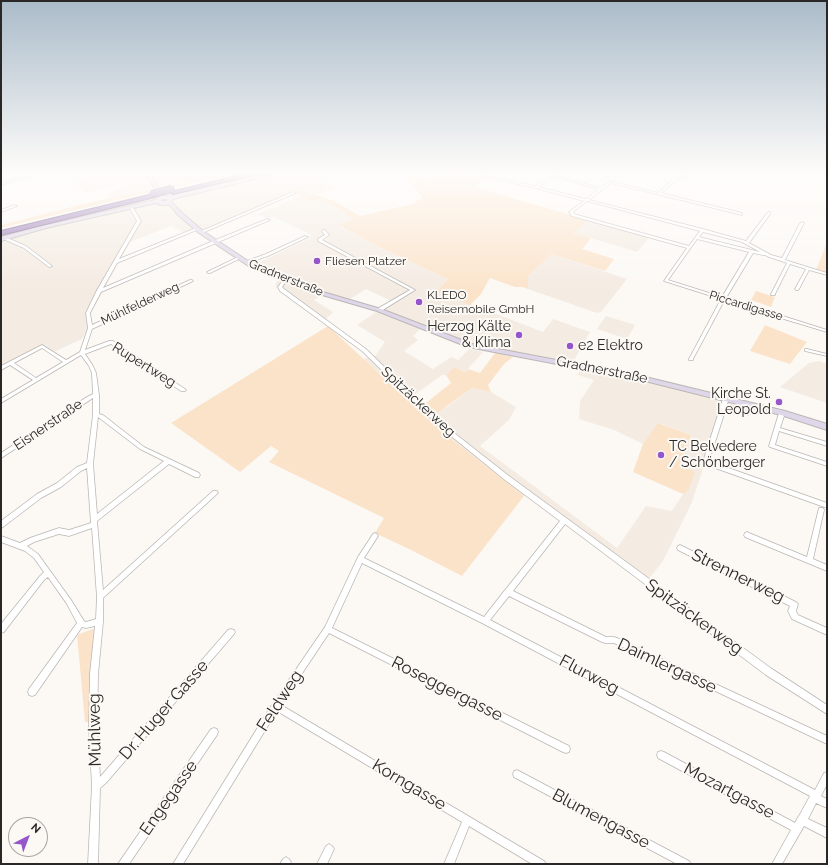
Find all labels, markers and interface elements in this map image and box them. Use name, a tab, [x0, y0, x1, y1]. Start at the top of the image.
place label: Fliesen Platzer	[325, 254, 406, 268]
street label: Gradnerstraße	[247, 256, 325, 300]
marker: Fliesen Platzer	[312, 256, 322, 266]
street label: Mühlfelderweg	[99, 280, 181, 328]
place label: KLEDO Reisemobile GmbH	[427, 288, 534, 316]
street label: Piccardigasse	[707, 288, 785, 324]
marker: KLEDO Reisemobile GmbH	[414, 297, 424, 307]
place label: Herzog Kälte & Klima	[427, 319, 511, 352]
marker: Herzog Kälte & Klima	[514, 330, 524, 340]
place label: e2 Elektro	[578, 338, 643, 354]
street label: Rupertweg	[109, 339, 179, 391]
marker: e2 Elektro	[565, 341, 575, 351]
street label: Gradnerstraße	[555, 353, 649, 387]
street label: Spitzäckerweg	[377, 363, 459, 441]
place label: Kirche St. Leopold	[711, 386, 771, 418]
street label: Eisnerstraße	[10, 396, 86, 454]
marker: Kirche St. Leopold	[774, 397, 784, 407]
place label: TC Belvedere / Schönberger	[669, 439, 765, 472]
marker: TC Belvedere / Schönberger	[656, 450, 666, 460]
street label: Strennerweg	[688, 545, 788, 607]
street label: Spitzäckerweg	[641, 575, 747, 659]
street label: Daimlergasse	[614, 634, 720, 698]
street label: Flurweg	[556, 651, 622, 699]
street label: Roseggergasse	[388, 652, 506, 726]
street label: Dr. Huger Gasse	[115, 656, 213, 764]
street label: Feldweg	[253, 667, 307, 735]
street label: Mühlweg	[84, 693, 106, 767]
street label: Korngasse	[368, 755, 450, 815]
street label: Engegasse	[136, 757, 202, 839]
street label: Mozartgasse	[680, 759, 778, 823]
street label: Blumengasse	[549, 785, 653, 853]
north arrow	[8, 817, 48, 857]
text: N	[28, 821, 43, 836]

